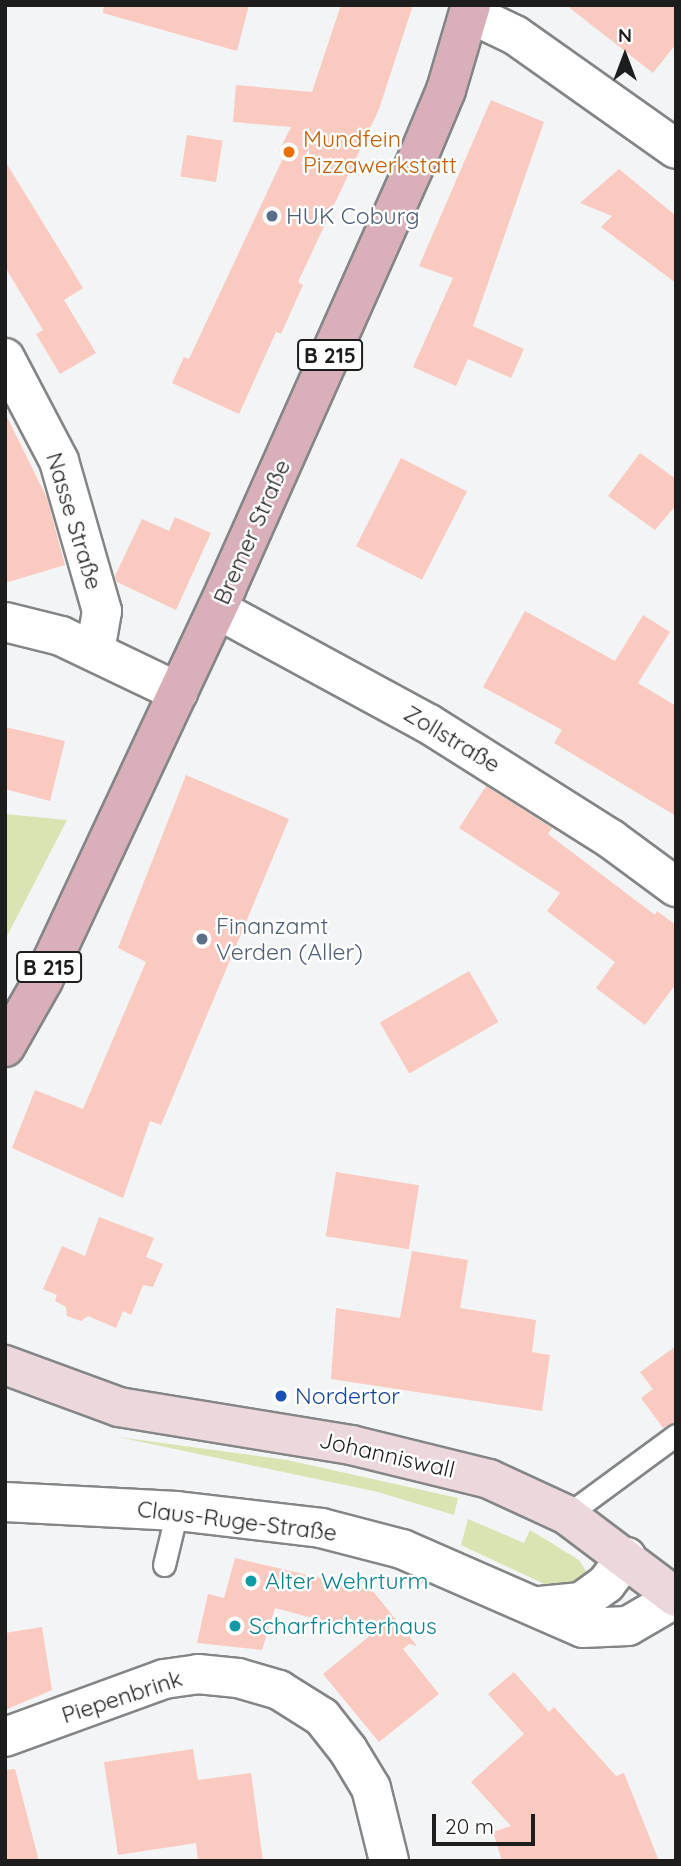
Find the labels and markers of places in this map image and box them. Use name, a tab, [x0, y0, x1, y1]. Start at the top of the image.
place label: Mundfein Pizzawerkstatt	[303, 125, 457, 179]
marker: Mundfein Pizzawerkstatt	[281, 144, 297, 160]
place label: HUK Coburg	[286, 202, 420, 230]
marker: HUK Coburg	[264, 208, 280, 224]
place label: Finanzamt Verden (Aller)	[216, 912, 363, 966]
marker: Finanzamt Verden (Aller)	[194, 931, 210, 947]
place label: Nordertor	[295, 1382, 400, 1410]
marker: Nordertor	[273, 1388, 289, 1404]
place label: Alter Wehrturm	[265, 1567, 428, 1595]
marker: Alter Wehrturm	[243, 1573, 259, 1589]
place label: Scharfrichterhaus	[249, 1612, 437, 1640]
marker: Scharfrichterhaus	[227, 1618, 243, 1634]

